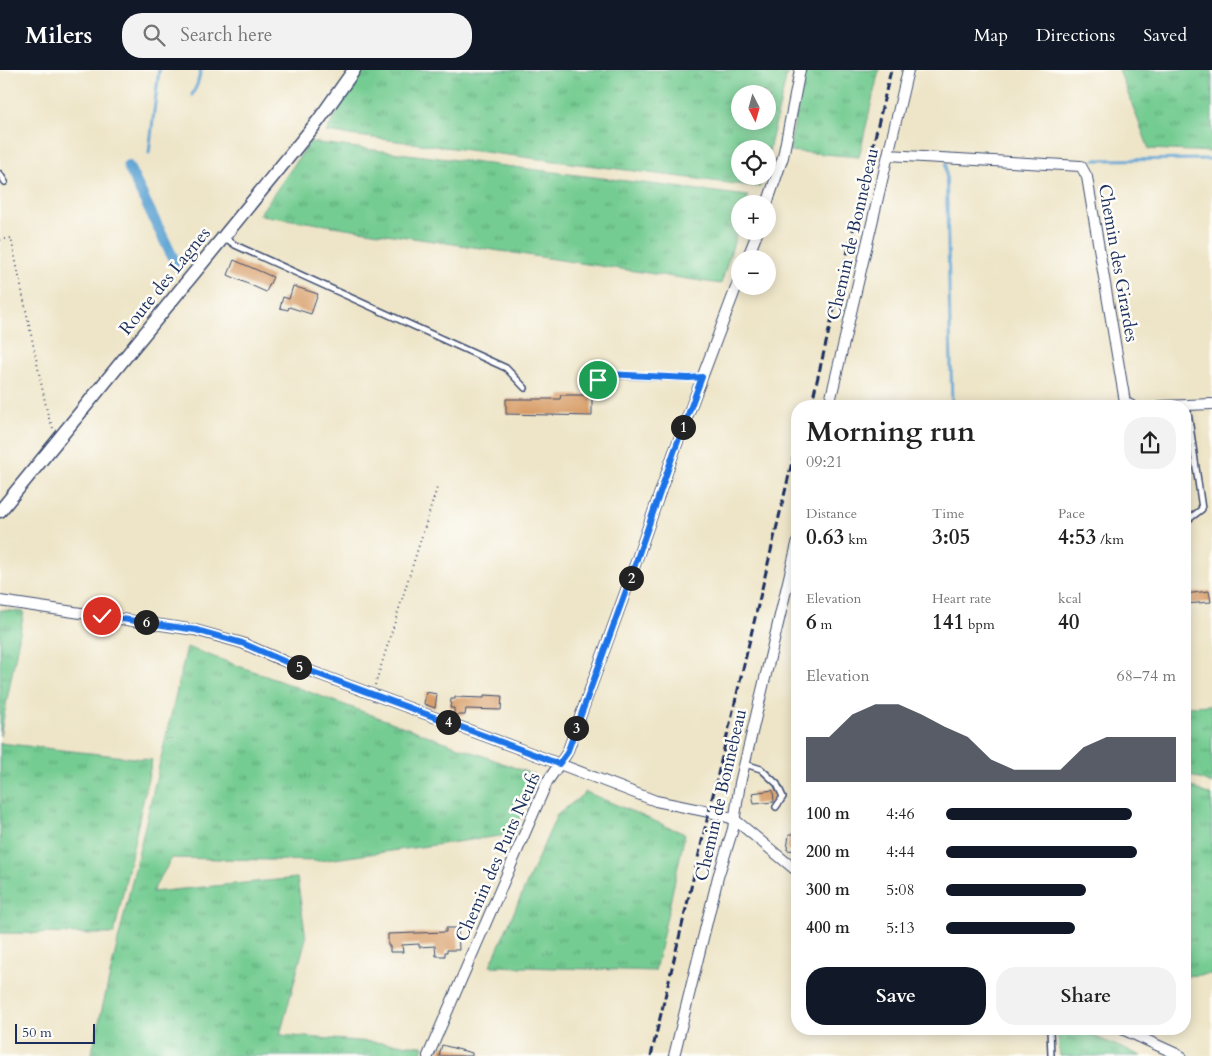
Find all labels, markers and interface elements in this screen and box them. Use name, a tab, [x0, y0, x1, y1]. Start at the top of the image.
search box	[122, 13, 472, 58]
text: Milers	[25, 19, 92, 52]
icon: search	[140, 21, 168, 49]
text: Search here	[180, 22, 272, 48]
text: Map	[974, 23, 1008, 48]
text: Directions	[1036, 23, 1115, 48]
text: Saved	[1143, 23, 1187, 48]
north arrow	[731, 85, 776, 130]
map controls	[731, 85, 776, 295]
button: locate	[731, 140, 776, 185]
street label: Chemin de Bonnebeau	[821, 145, 885, 322]
street label: Chemin des Girardes	[1092, 182, 1144, 344]
button: +	[731, 195, 776, 240]
street label: Route des Lagnes	[114, 222, 216, 340]
button: −	[731, 250, 776, 295]
pin	[577, 359, 619, 401]
icon: arrive	[584, 366, 612, 394]
text: Morning run	[806, 413, 975, 451]
pin: 1	[670, 414, 696, 440]
button: share	[1124, 417, 1176, 469]
text: 1	[680, 418, 687, 437]
text: 09:21	[806, 451, 843, 473]
text: Distance	[806, 504, 857, 523]
text: Time	[932, 504, 964, 523]
text: Pace	[1058, 504, 1085, 523]
text: 0.63	[806, 523, 844, 552]
text: 3:05	[932, 523, 970, 552]
text: 4:53	[1058, 523, 1096, 552]
text: km	[844, 530, 867, 549]
text: /km	[1096, 530, 1124, 549]
pin: 2	[618, 566, 644, 590]
text: 2	[628, 569, 635, 588]
text: Elevation	[806, 589, 862, 608]
text: Heart rate	[932, 589, 991, 608]
text: kcal	[1058, 589, 1082, 608]
pin	[81, 595, 123, 637]
icon: check	[88, 602, 116, 630]
text: 6	[806, 608, 817, 637]
text: 141	[932, 608, 964, 637]
text: 40	[1058, 608, 1080, 637]
pin: 6	[134, 610, 158, 634]
text: 6	[143, 613, 150, 632]
text: m	[817, 615, 832, 634]
text: bpm	[964, 615, 995, 634]
pin: 5	[286, 654, 312, 680]
text: 5	[296, 658, 303, 677]
text: Elevation	[806, 665, 870, 687]
text: 68–74 m	[1117, 665, 1176, 687]
street label: Chemin de Bonnebeau	[689, 706, 753, 883]
pin: 4	[436, 710, 460, 734]
text: 4	[445, 713, 452, 732]
pin: 3	[564, 716, 588, 740]
text: 3	[573, 719, 580, 738]
street label: Chemin des Puits Neufs	[449, 768, 547, 946]
text: 100 m	[806, 803, 850, 825]
text: 4:46	[886, 803, 915, 825]
text: 200 m	[806, 841, 850, 863]
text: 4:44	[886, 841, 915, 863]
text: 300 m	[806, 879, 850, 901]
text: 5:08	[886, 879, 915, 901]
text: 400 m	[806, 917, 850, 939]
text: 5:13	[886, 917, 915, 939]
button: Save	[806, 967, 986, 1025]
button: Share	[996, 967, 1176, 1025]
scale bar	[15, 1021, 95, 1044]
text: 50 m	[22, 1023, 52, 1042]

